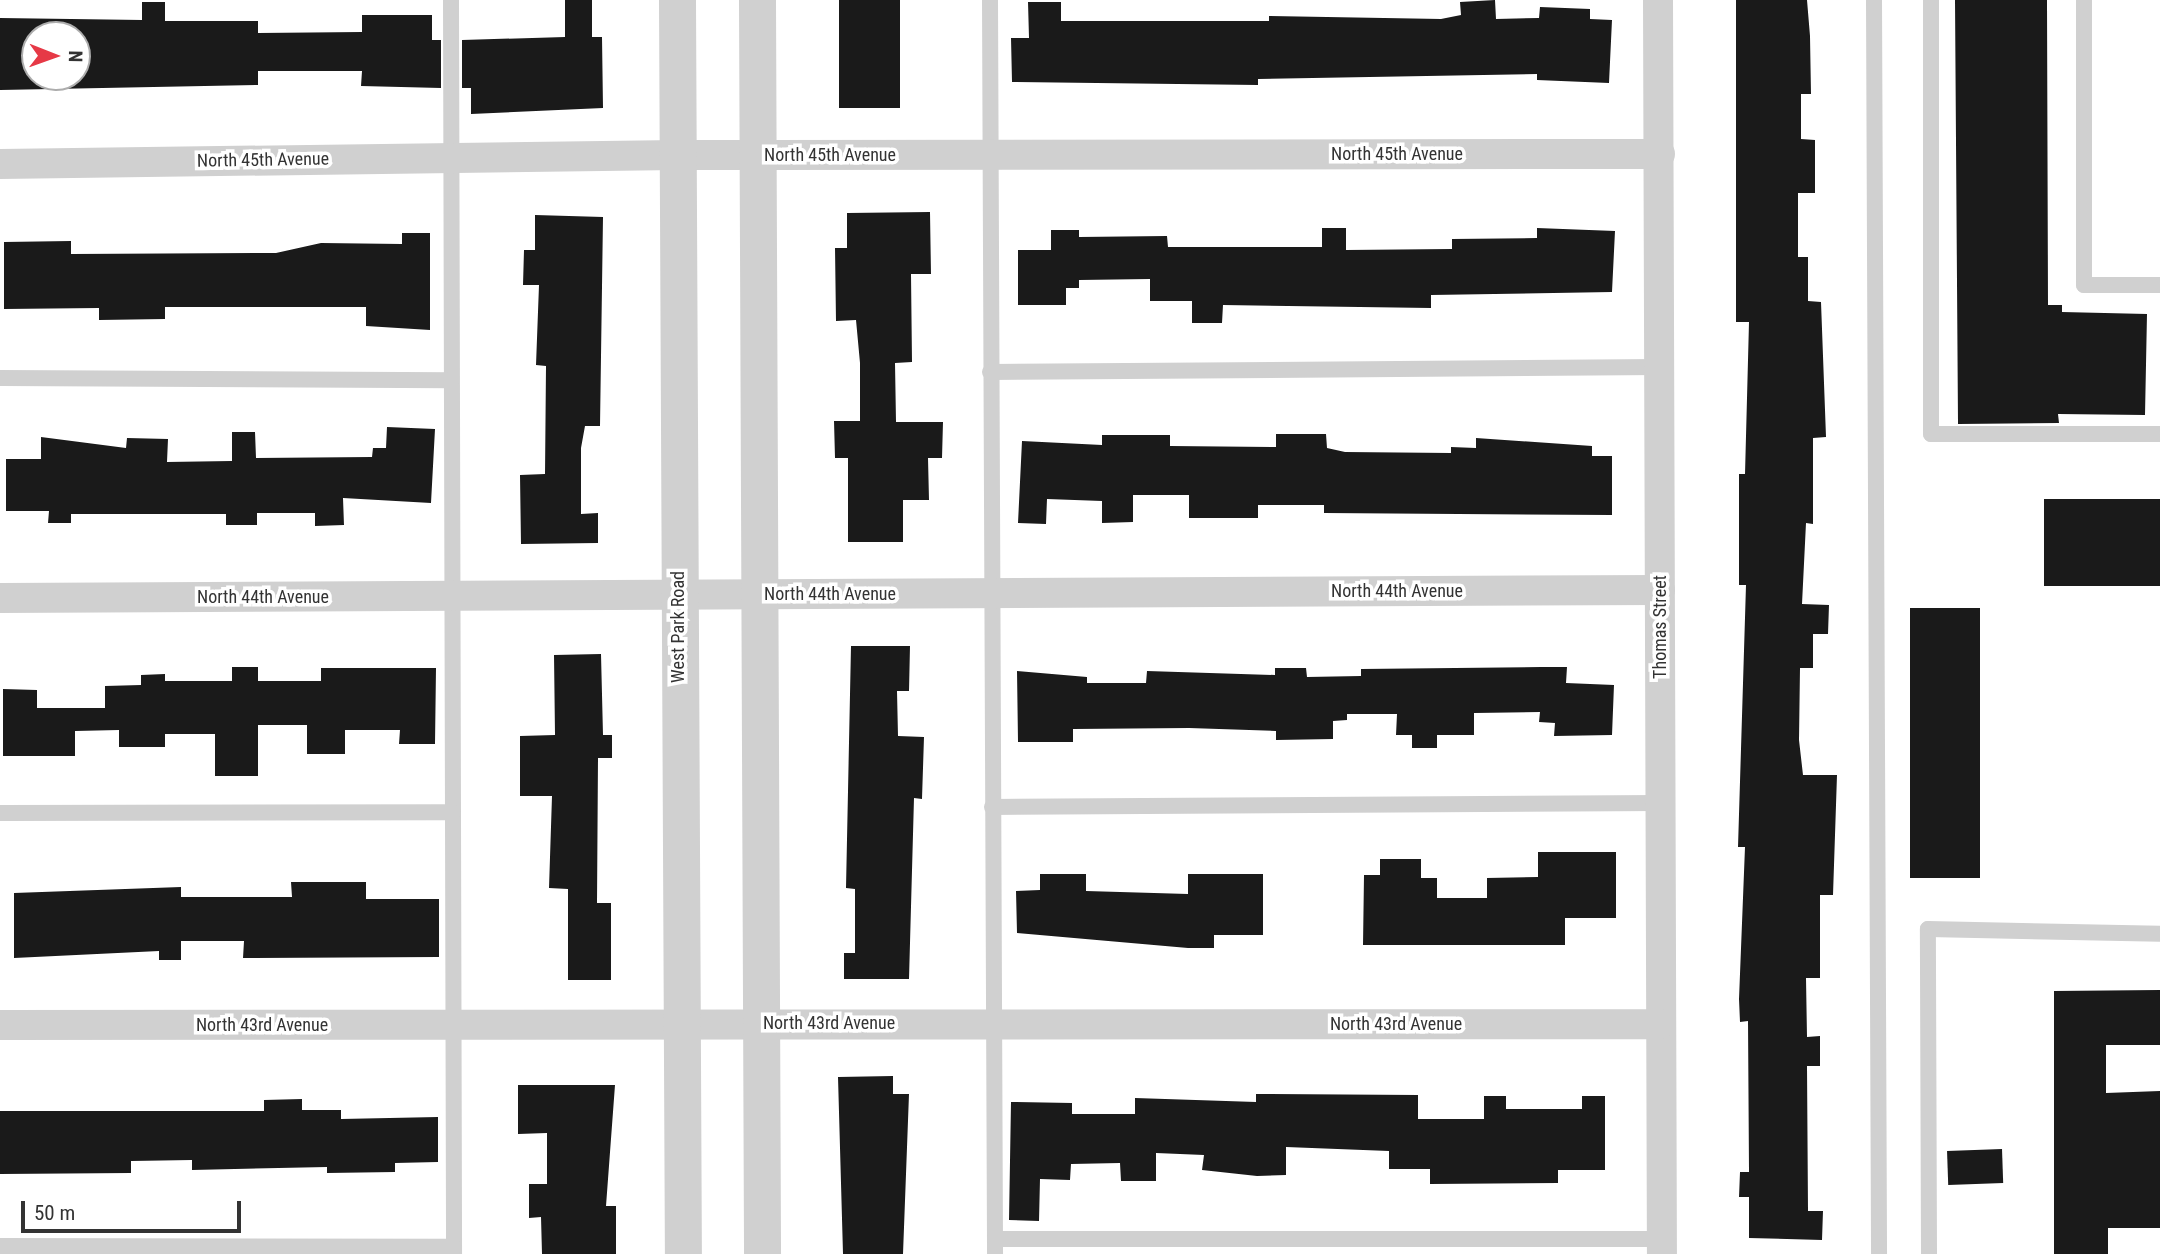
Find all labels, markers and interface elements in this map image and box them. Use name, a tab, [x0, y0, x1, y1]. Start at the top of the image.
north arrow	[21, 21, 91, 91]
text: N	[64, 50, 87, 62]
street label: North 45th Avenue	[1331, 143, 1463, 165]
street label: North 45th Avenue	[764, 144, 896, 166]
street label: North 45th Avenue	[197, 148, 329, 172]
street label: West Park Road	[667, 571, 689, 683]
street label: Thomas Street	[1649, 575, 1671, 679]
street label: North 44th Avenue	[1331, 580, 1463, 602]
street label: North 44th Avenue	[764, 583, 896, 605]
street label: North 44th Avenue	[197, 586, 329, 608]
street label: North 43rd Avenue	[763, 1012, 895, 1034]
street label: North 43rd Avenue	[1330, 1013, 1462, 1035]
street label: North 43rd Avenue	[196, 1014, 328, 1036]
scale bar	[24, 1188, 245, 1232]
text: 50 m	[34, 1201, 75, 1225]

